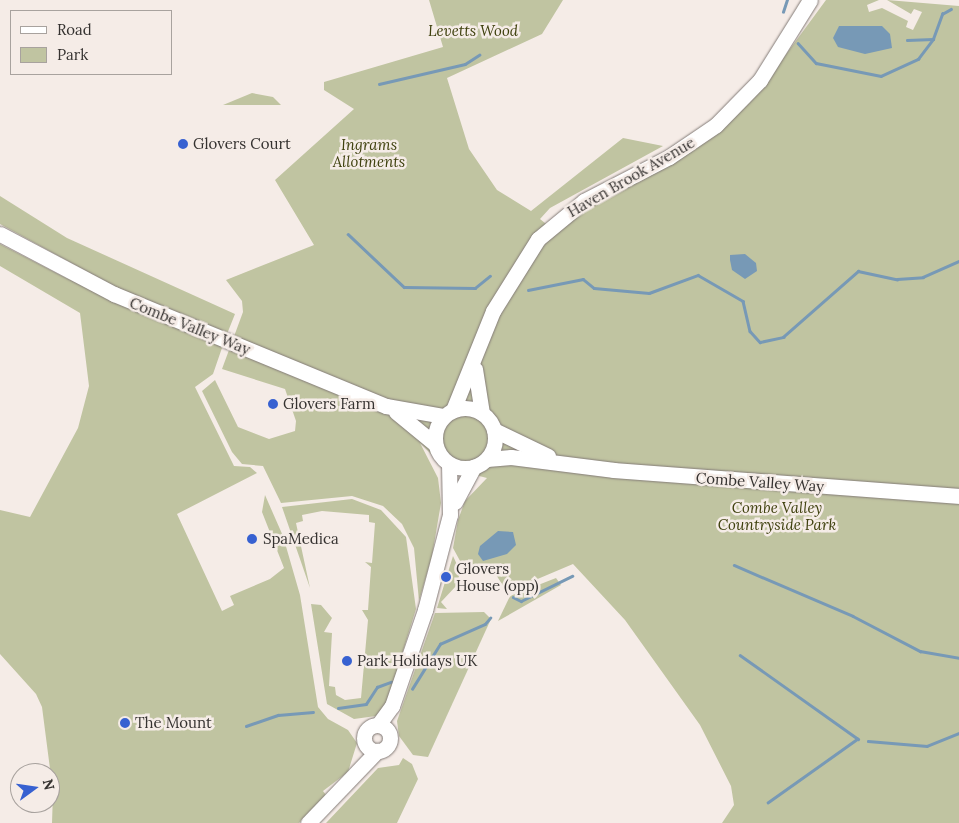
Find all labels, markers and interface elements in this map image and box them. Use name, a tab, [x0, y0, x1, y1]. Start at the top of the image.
legend	[10, 10, 172, 75]
text: Road	[57, 20, 92, 39]
park label: Levetts Wood	[428, 22, 518, 40]
text: Park	[57, 45, 88, 64]
street label: Haven Brook Avenue	[564, 133, 698, 221]
place label: Glovers Court	[193, 135, 291, 153]
park label: Ingrams Allotments	[333, 135, 405, 170]
marker: Glovers Court	[177, 138, 189, 150]
street label: Combe Valley Way	[127, 294, 253, 358]
place label: Glovers Farm	[283, 395, 375, 413]
marker: Glovers Farm	[267, 398, 279, 410]
street label: Combe Valley Way	[695, 469, 825, 495]
park label: Combe Valley Countryside Park	[718, 498, 836, 533]
place label: SpaMedica	[263, 530, 339, 548]
marker: SpaMedica	[245, 532, 259, 546]
place label: Glovers House (opp)	[456, 559, 538, 594]
marker: Glovers House (opp)	[440, 571, 452, 583]
place label: Park Holidays UK	[357, 652, 477, 670]
marker: Park Holidays UK	[341, 655, 353, 667]
place label: The Mount	[135, 714, 212, 732]
marker: The Mount	[119, 717, 131, 729]
north arrow	[10, 763, 60, 813]
text: N	[39, 777, 59, 792]

